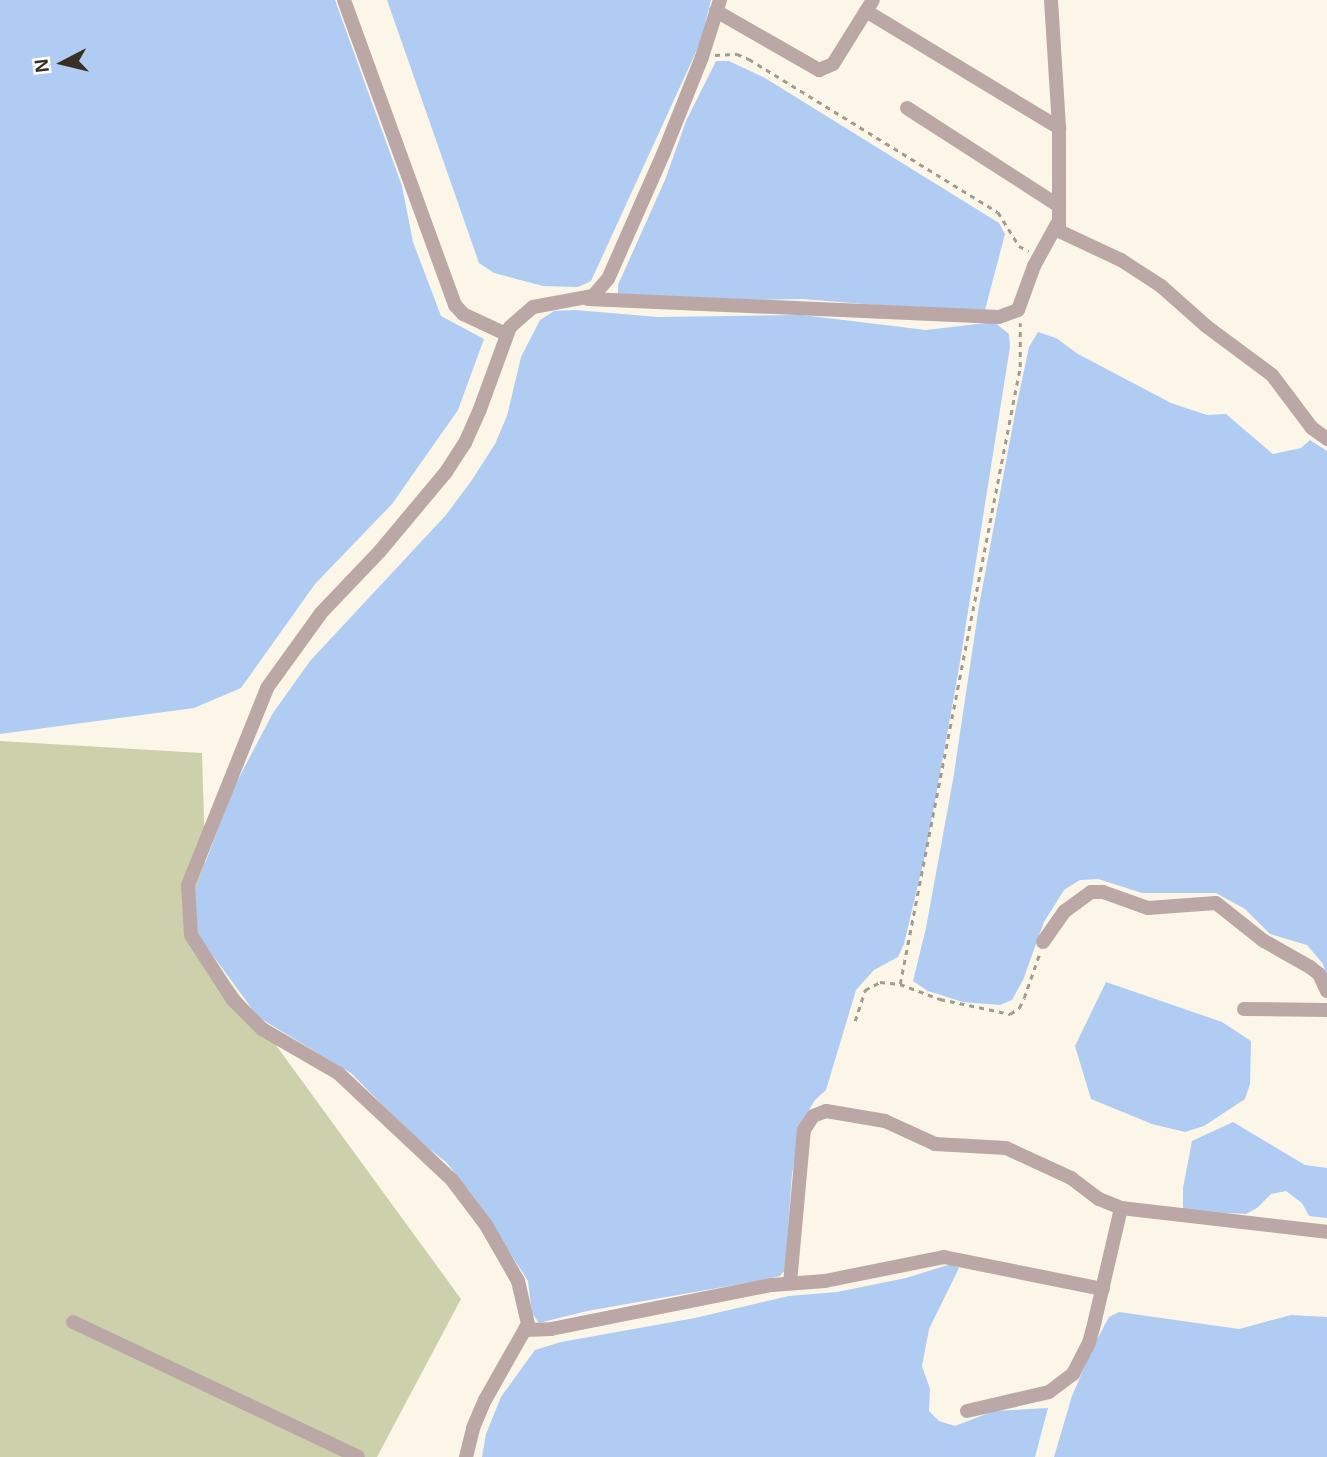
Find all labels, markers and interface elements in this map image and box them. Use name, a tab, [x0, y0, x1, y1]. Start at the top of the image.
north arrow	[28, 28, 98, 98]
text: N	[30, 58, 53, 74]

